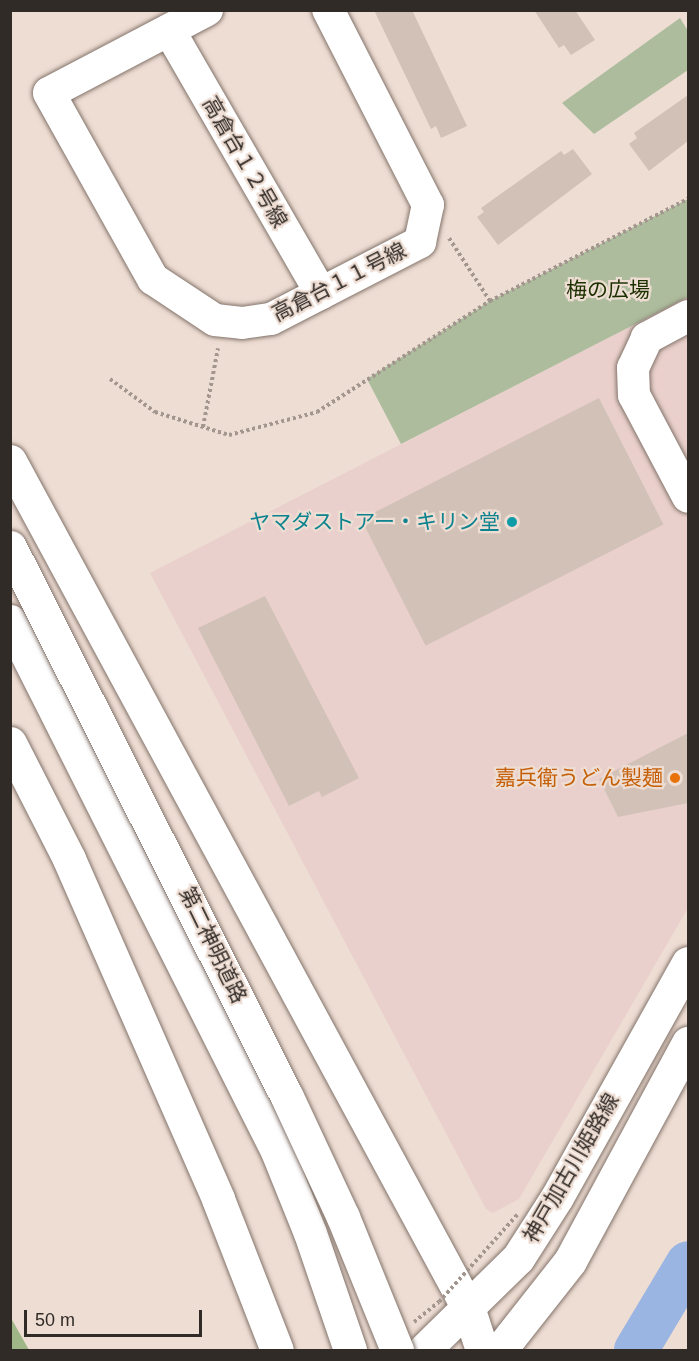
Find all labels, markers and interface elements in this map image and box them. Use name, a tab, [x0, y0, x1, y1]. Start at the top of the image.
street label: 高倉台１２号線	[197, 92, 293, 232]
street label: 高倉台１１号線	[268, 237, 410, 327]
park label: 梅の広場	[566, 277, 650, 303]
place label: ヤマダストアー・キリン堂	[249, 509, 500, 535]
marker: ヤマダストアー・キリン堂	[505, 515, 519, 529]
place label: 嘉兵衛うどん製麺	[495, 765, 663, 791]
marker: 嘉兵衛うどん製麺	[668, 771, 682, 785]
street label: 第二神明道路	[174, 883, 252, 1007]
street label: 神戸加古川姫路線	[518, 1089, 624, 1247]
scale bar	[27, 1298, 206, 1336]
text: 50 m	[35, 1310, 75, 1330]

